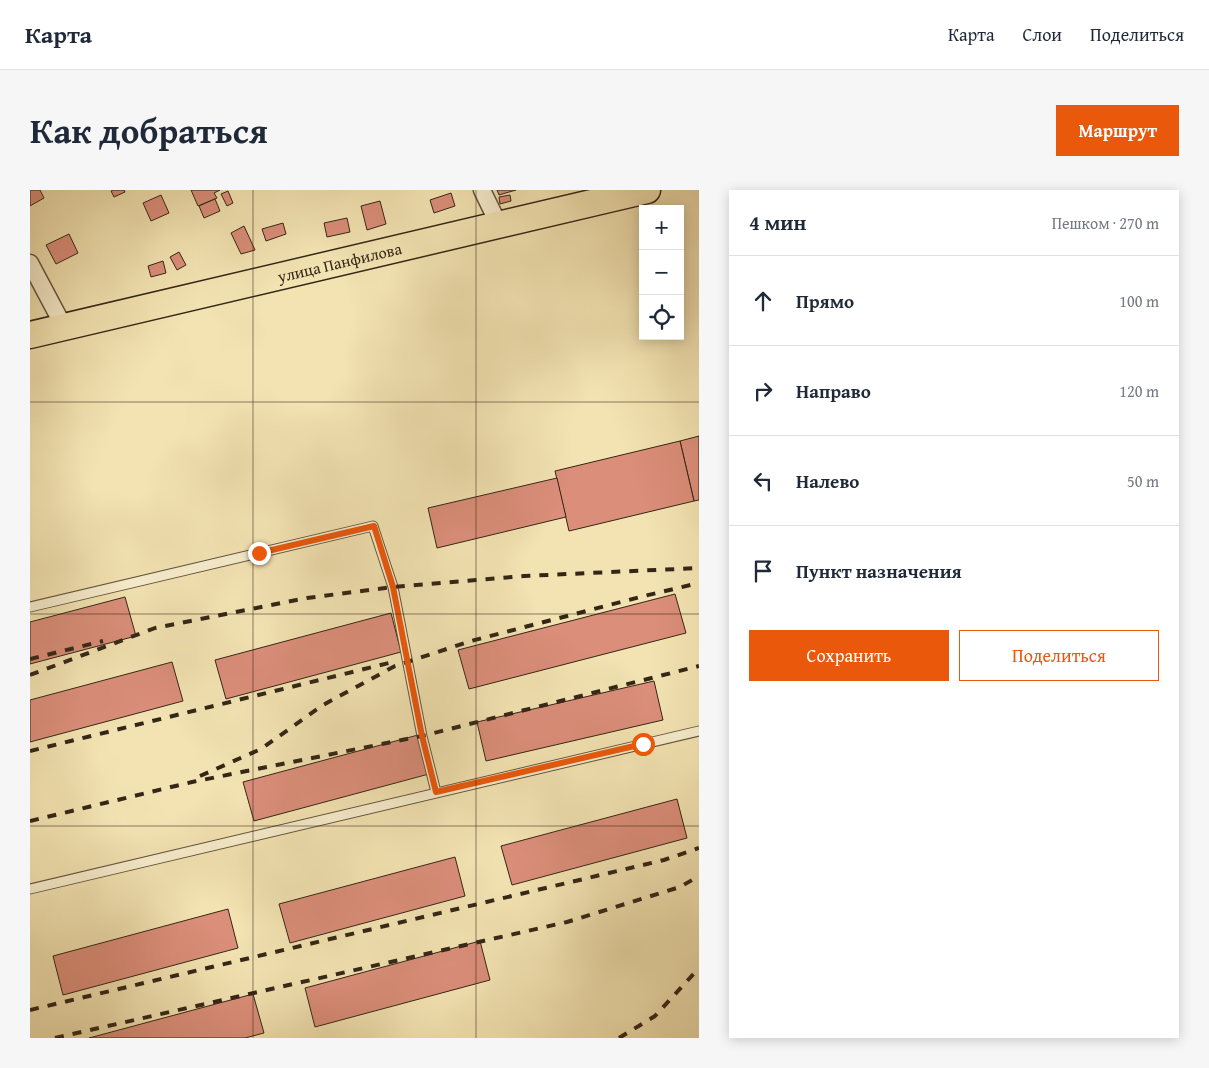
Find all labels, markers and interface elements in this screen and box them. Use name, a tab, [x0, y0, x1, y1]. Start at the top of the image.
text: Карта	[25, 17, 92, 52]
text: Карта	[948, 21, 995, 48]
text: Слои	[1023, 21, 1062, 48]
text: Поделиться	[1090, 21, 1184, 48]
text: Как добраться	[30, 105, 268, 156]
button: Маршрут	[1056, 105, 1179, 156]
map controls	[639, 205, 684, 340]
button: +	[639, 205, 684, 250]
text: 4 мин	[749, 207, 806, 238]
text: Пешком · 270 m	[1052, 211, 1159, 235]
street label: улица Панфилова	[274, 236, 404, 289]
button: −	[639, 250, 684, 295]
icon: ahead	[749, 287, 777, 315]
text: Прямо	[796, 287, 854, 315]
text: 100 m	[1119, 289, 1159, 313]
button: locate	[639, 295, 684, 340]
icon: right	[749, 377, 777, 405]
text: Направо	[796, 377, 871, 405]
text: 120 m	[1119, 379, 1159, 403]
icon: left	[749, 467, 777, 495]
text: Налево	[796, 467, 859, 495]
text: 50 m	[1127, 469, 1159, 493]
route end	[248, 542, 271, 565]
icon: arrive	[749, 557, 777, 585]
text: Пункт назначения	[796, 557, 962, 585]
button: Сохранить	[749, 630, 949, 681]
button: Поделиться	[959, 630, 1159, 681]
route start	[632, 733, 655, 756]

